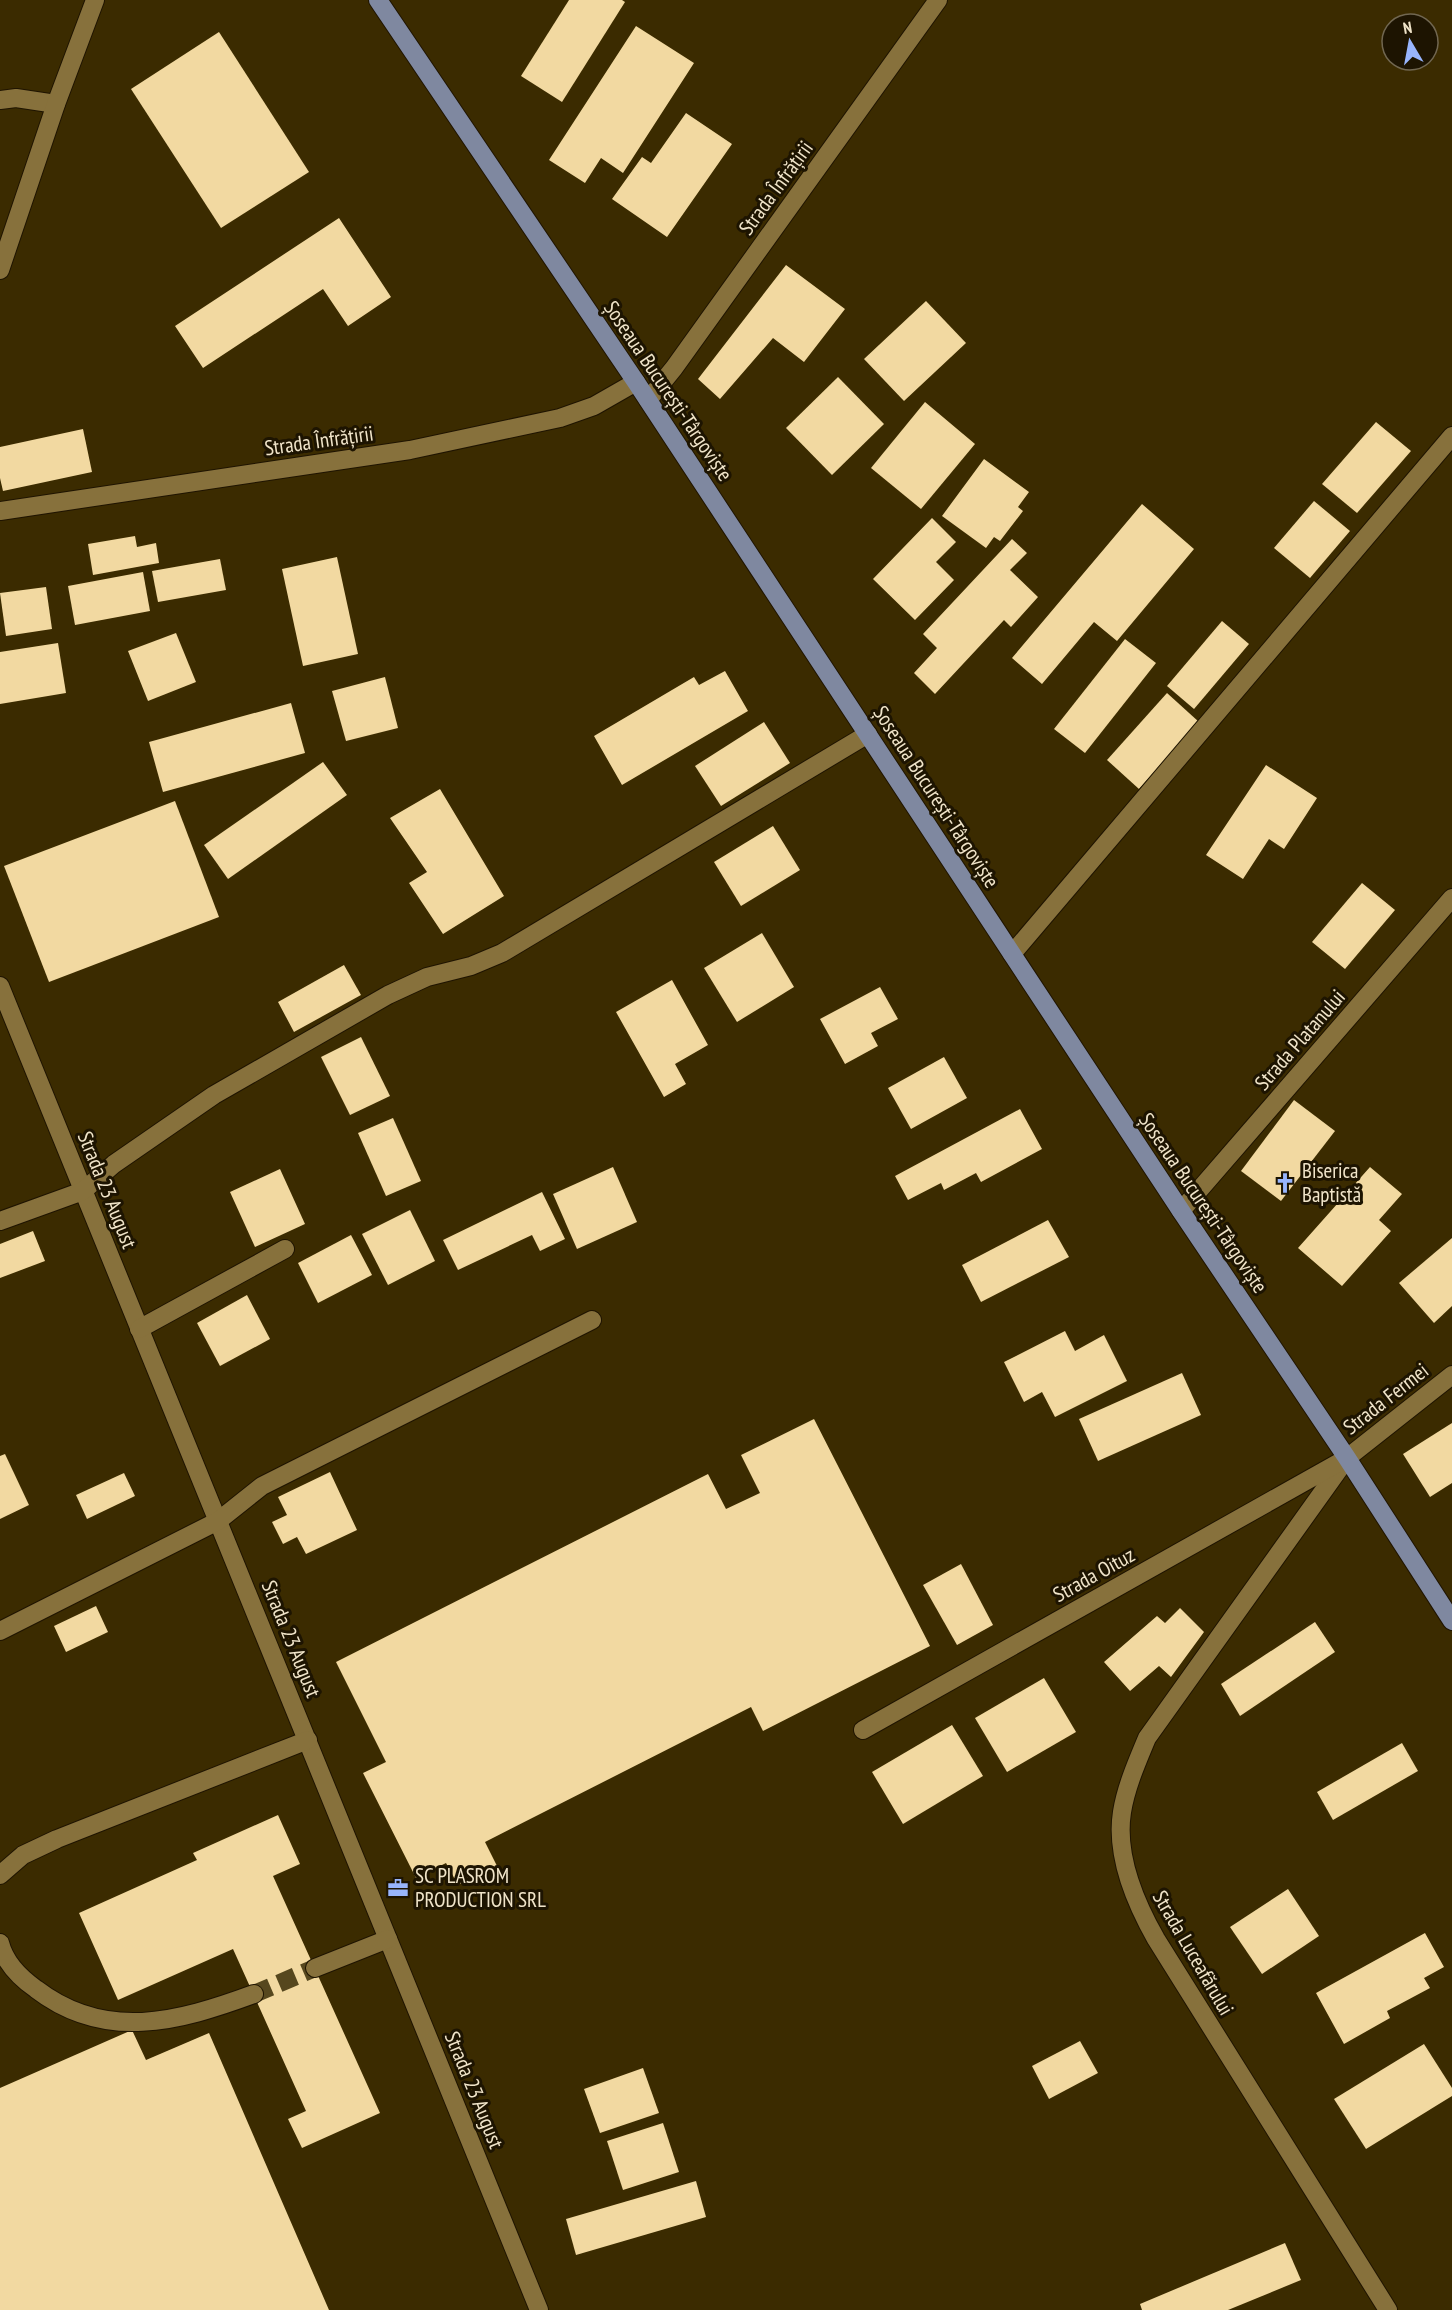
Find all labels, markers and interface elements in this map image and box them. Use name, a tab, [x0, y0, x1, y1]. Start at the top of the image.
north arrow	[1380, 12, 1440, 72]
text: N	[1401, 17, 1413, 38]
street label: Strada Înfrățirii	[732, 135, 819, 240]
street label: Șoseaua București-Târgoviște	[598, 295, 739, 486]
street label: Strada Înfrățirii	[263, 420, 375, 462]
street label: Șoseaua București-Târgoviște	[867, 701, 1005, 893]
street label: Strada Platanului	[1249, 984, 1351, 1096]
street label: Șoseaua București-Târgoviște	[1133, 1107, 1274, 1298]
street label: Strada 23 August	[72, 1127, 143, 1252]
place label: Biserica Baptistă	[1302, 1157, 1361, 1208]
church icon: Biserica Baptistă	[1273, 1171, 1297, 1195]
street label: Strada Fermei	[1338, 1357, 1434, 1440]
street label: Strada Oituz	[1048, 1541, 1139, 1608]
street label: Strada 23 August	[256, 1576, 327, 1701]
place label: SC PLASROM PRODUCTION SRL	[415, 1862, 546, 1913]
office icon: SC PLASROM PRODUCTION SRL	[386, 1876, 410, 1900]
street label: Strada Luceafărului	[1147, 1885, 1240, 2020]
street label: Strada 23 August	[439, 2027, 510, 2152]

